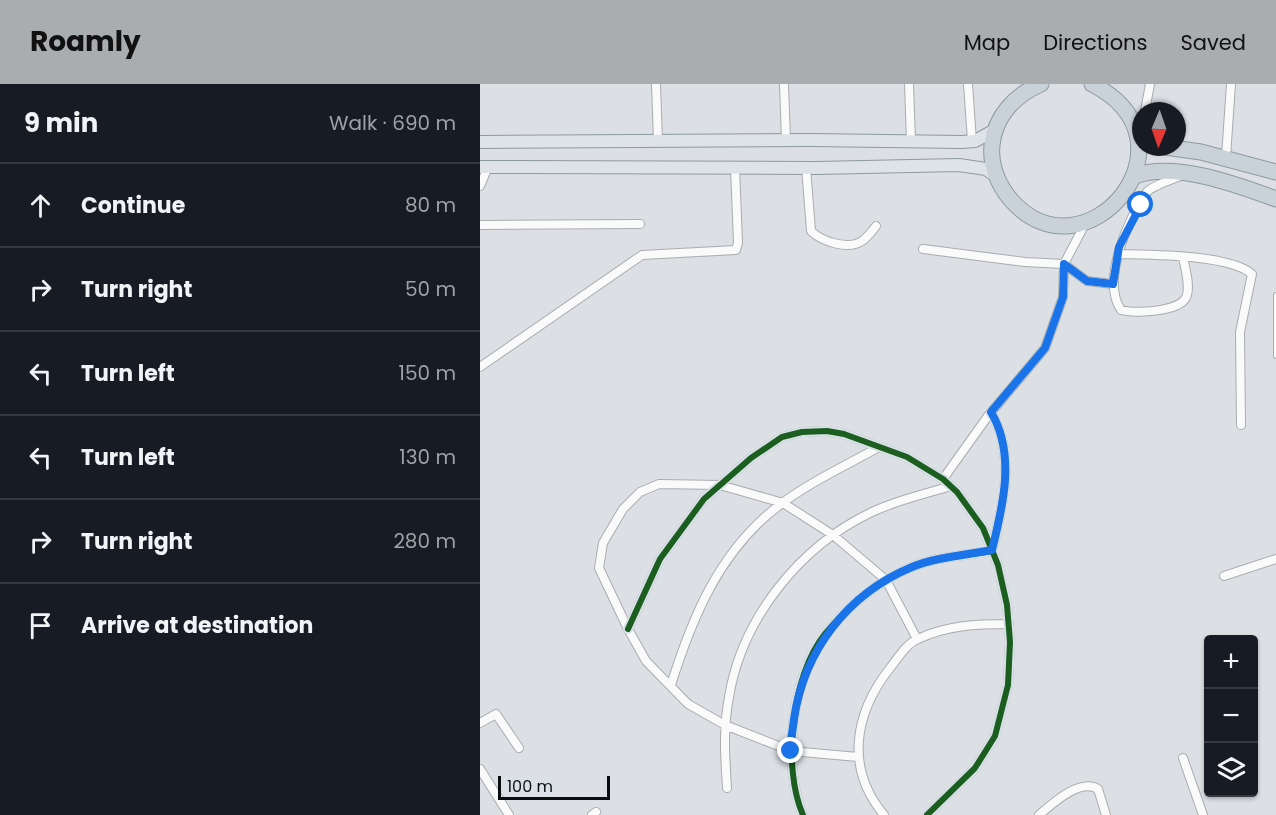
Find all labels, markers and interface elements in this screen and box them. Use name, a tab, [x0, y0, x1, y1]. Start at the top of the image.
text: Roamly	[30, 22, 141, 61]
text: Map	[964, 28, 1010, 57]
text: Directions	[1043, 28, 1147, 57]
text: Saved	[1180, 28, 1246, 57]
north arrow	[1132, 102, 1186, 156]
text: 9 min	[24, 105, 98, 141]
text: Walk · 690 m	[329, 109, 456, 137]
icon: ahead	[24, 189, 57, 222]
text: Continue	[81, 190, 185, 221]
text: 80 m	[405, 191, 456, 219]
route start	[1127, 191, 1153, 217]
icon: right	[24, 273, 57, 306]
text: Turn right	[81, 274, 192, 305]
text: 50 m	[405, 275, 456, 303]
icon: left	[24, 357, 57, 390]
text: Turn left	[81, 358, 175, 389]
text: 150 m	[399, 359, 456, 387]
icon: left	[24, 441, 57, 474]
text: Turn left	[81, 442, 175, 473]
text: 130 m	[399, 443, 456, 471]
icon: right	[24, 525, 57, 558]
text: Turn right	[81, 526, 192, 557]
text: 280 m	[393, 527, 456, 555]
icon: arrive	[24, 609, 57, 642]
text: Arrive at destination	[81, 610, 313, 641]
map controls	[1204, 635, 1258, 797]
button: +	[1204, 635, 1258, 689]
button: −	[1204, 689, 1258, 743]
route end	[777, 737, 803, 763]
button: layers	[1204, 743, 1258, 797]
scale bar	[498, 773, 610, 800]
text: 100 m	[507, 775, 553, 798]

